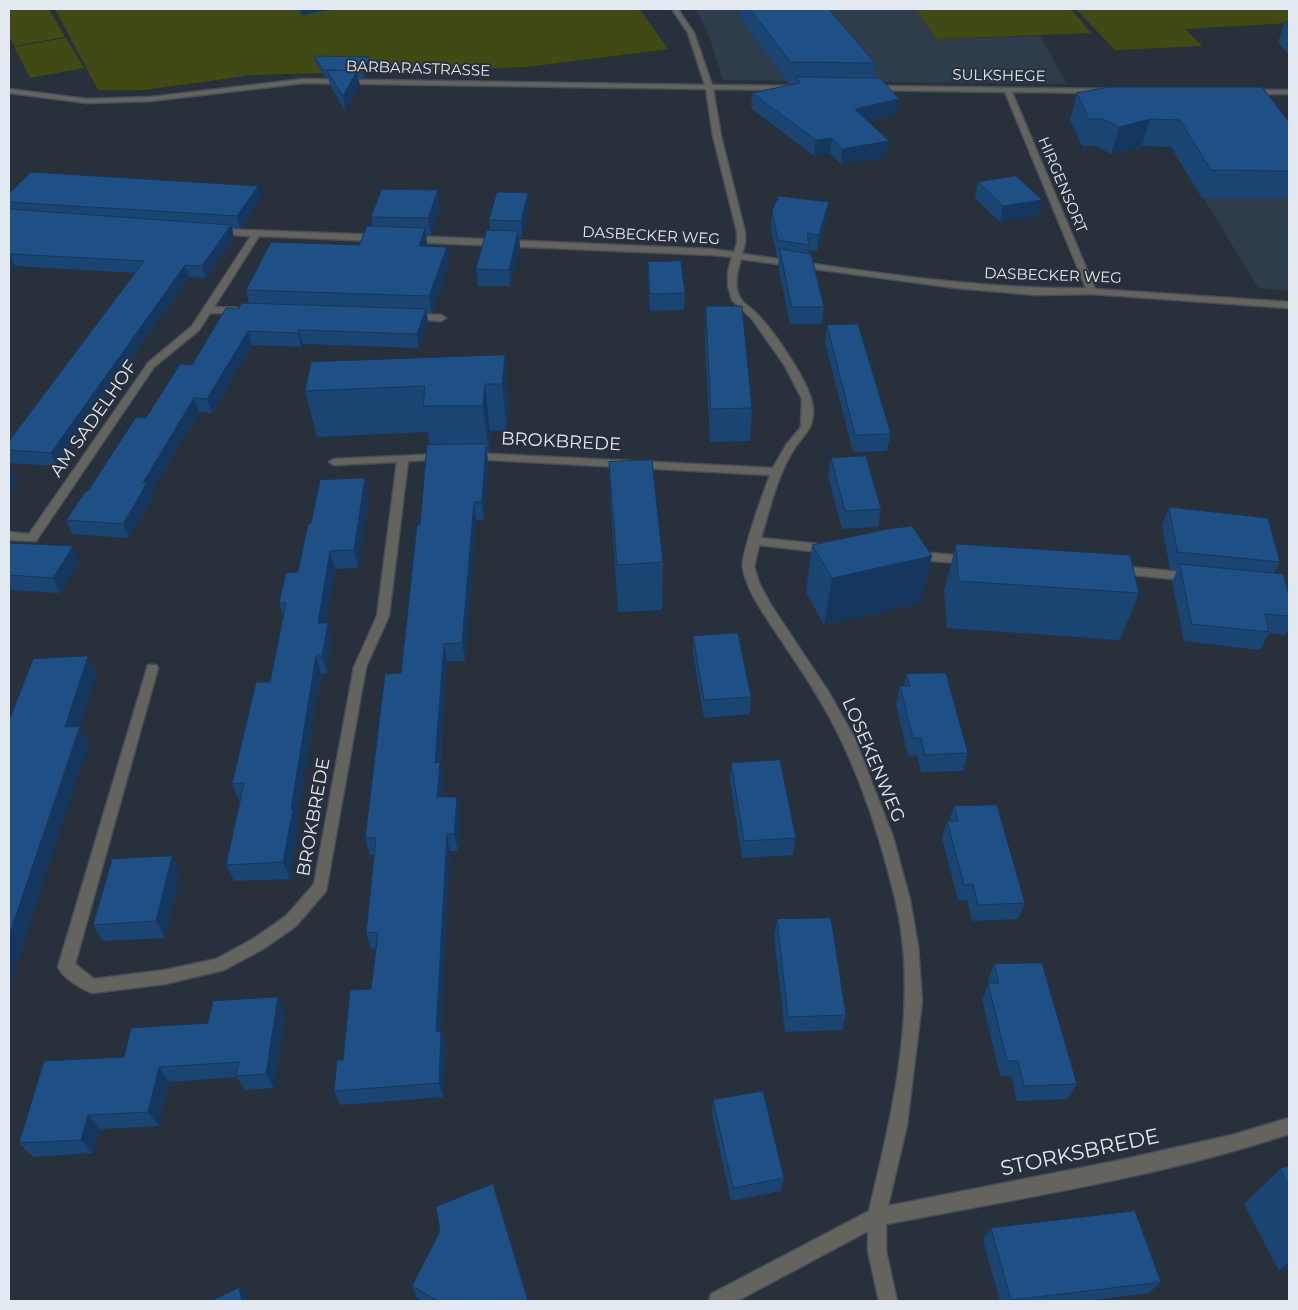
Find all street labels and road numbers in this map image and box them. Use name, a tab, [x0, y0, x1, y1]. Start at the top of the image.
street label: BARBARASTRASSE	[346, 57, 490, 81]
street label: SULKSHEGE	[952, 66, 1046, 86]
street label: HIRGENSORT	[1034, 134, 1090, 236]
street label: DASBECKER WEG	[582, 223, 720, 249]
street label: DASBECKER WEG	[984, 265, 1122, 287]
street label: AM SADELHOF	[46, 357, 142, 481]
street label: BROKBREDE	[501, 428, 621, 456]
street label: LOSEKENWEG	[837, 694, 909, 826]
street label: BROKBREDE	[293, 756, 335, 878]
street label: STORKSBREDE	[998, 1124, 1162, 1182]

